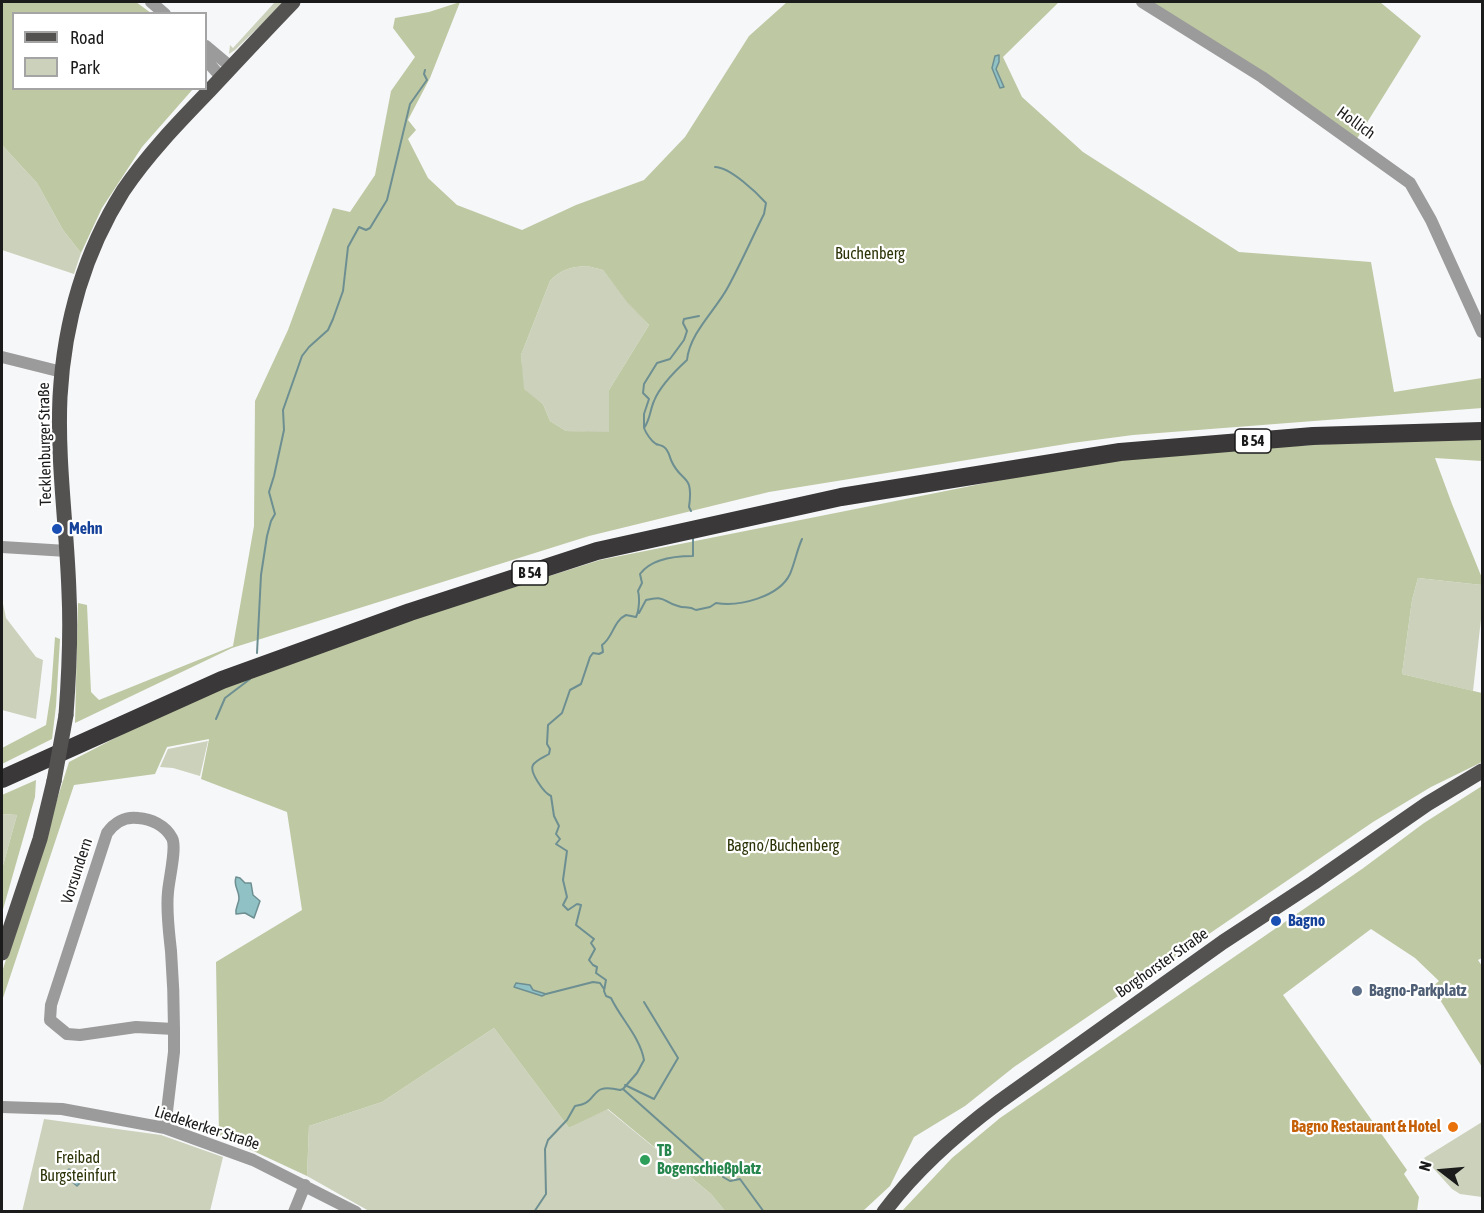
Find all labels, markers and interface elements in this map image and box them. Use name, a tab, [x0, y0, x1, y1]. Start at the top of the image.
legend	[12, 12, 207, 90]
text: Road	[70, 27, 104, 48]
text: Park	[70, 57, 100, 78]
street label: Hollich	[1333, 103, 1379, 143]
park label: Buchenberg	[835, 244, 905, 264]
street label: Tecklenburger Straße	[34, 382, 56, 506]
road number: B 54	[1235, 429, 1271, 453]
place label: Mehn	[69, 519, 103, 539]
marker: Mehn	[50, 522, 64, 536]
road number: B 54	[512, 561, 548, 585]
street label: Vorsundern	[57, 836, 97, 906]
park label: Bagno/Buchenberg	[727, 836, 839, 856]
place label: Bagno	[1288, 911, 1325, 931]
marker: Bagno	[1269, 914, 1283, 928]
street label: Borghorster Straße	[1112, 924, 1212, 1002]
place label: Bagno-Parkplatz	[1369, 981, 1467, 1001]
marker: Bagno-Parkplatz	[1350, 984, 1364, 998]
street label: Liedekerker Straße	[152, 1102, 262, 1154]
place label: Bagno Restaurant & Hotel	[1291, 1117, 1441, 1137]
marker: Bagno Restaurant & Hotel	[1446, 1120, 1460, 1134]
place label: TB Bogenschießplatz	[657, 1141, 761, 1179]
north arrow	[1412, 1141, 1472, 1201]
park label: Freibad Burgsteinfurt	[40, 1148, 116, 1186]
marker: TB Bogenschießplatz	[638, 1153, 652, 1167]
text: N	[1415, 1159, 1435, 1173]

